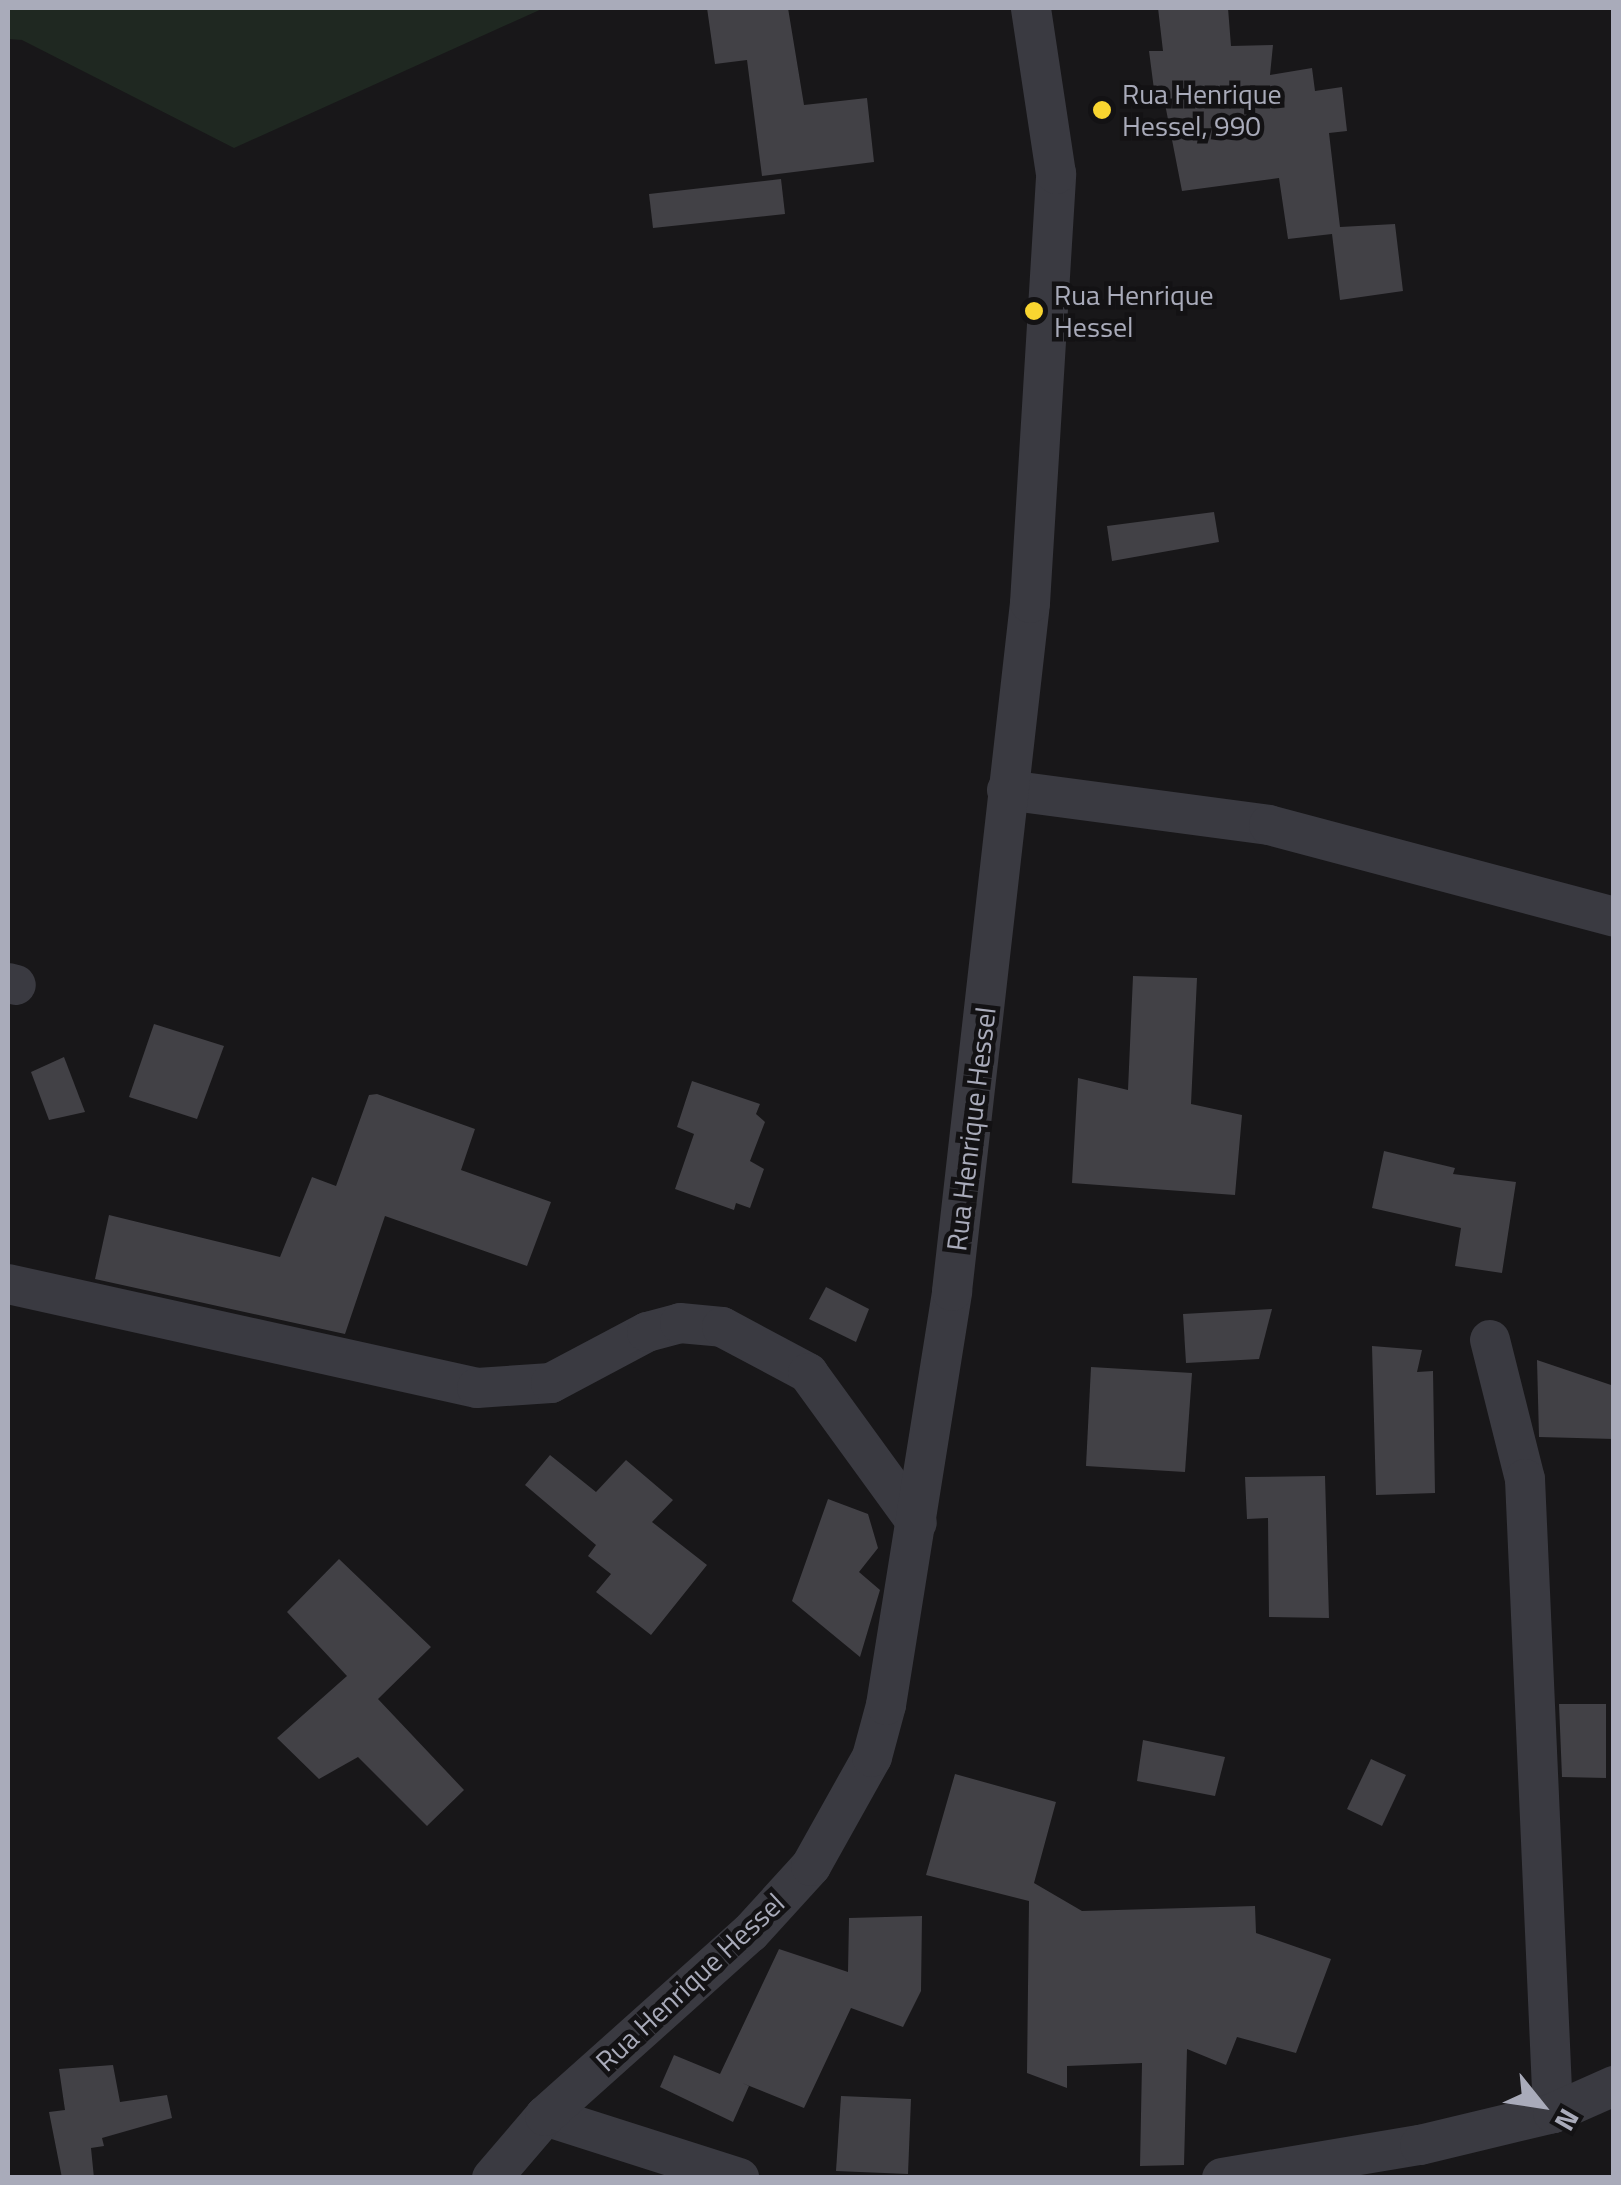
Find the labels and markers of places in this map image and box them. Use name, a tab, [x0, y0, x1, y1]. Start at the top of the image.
place label: Rua Henrique Hessel, 990	[1122, 77, 1282, 143]
marker: Rua Henrique Hessel, 990	[1091, 99, 1113, 121]
place label: Rua Henrique Hessel	[1054, 278, 1214, 344]
marker: Rua Henrique Hessel	[1023, 300, 1045, 322]

